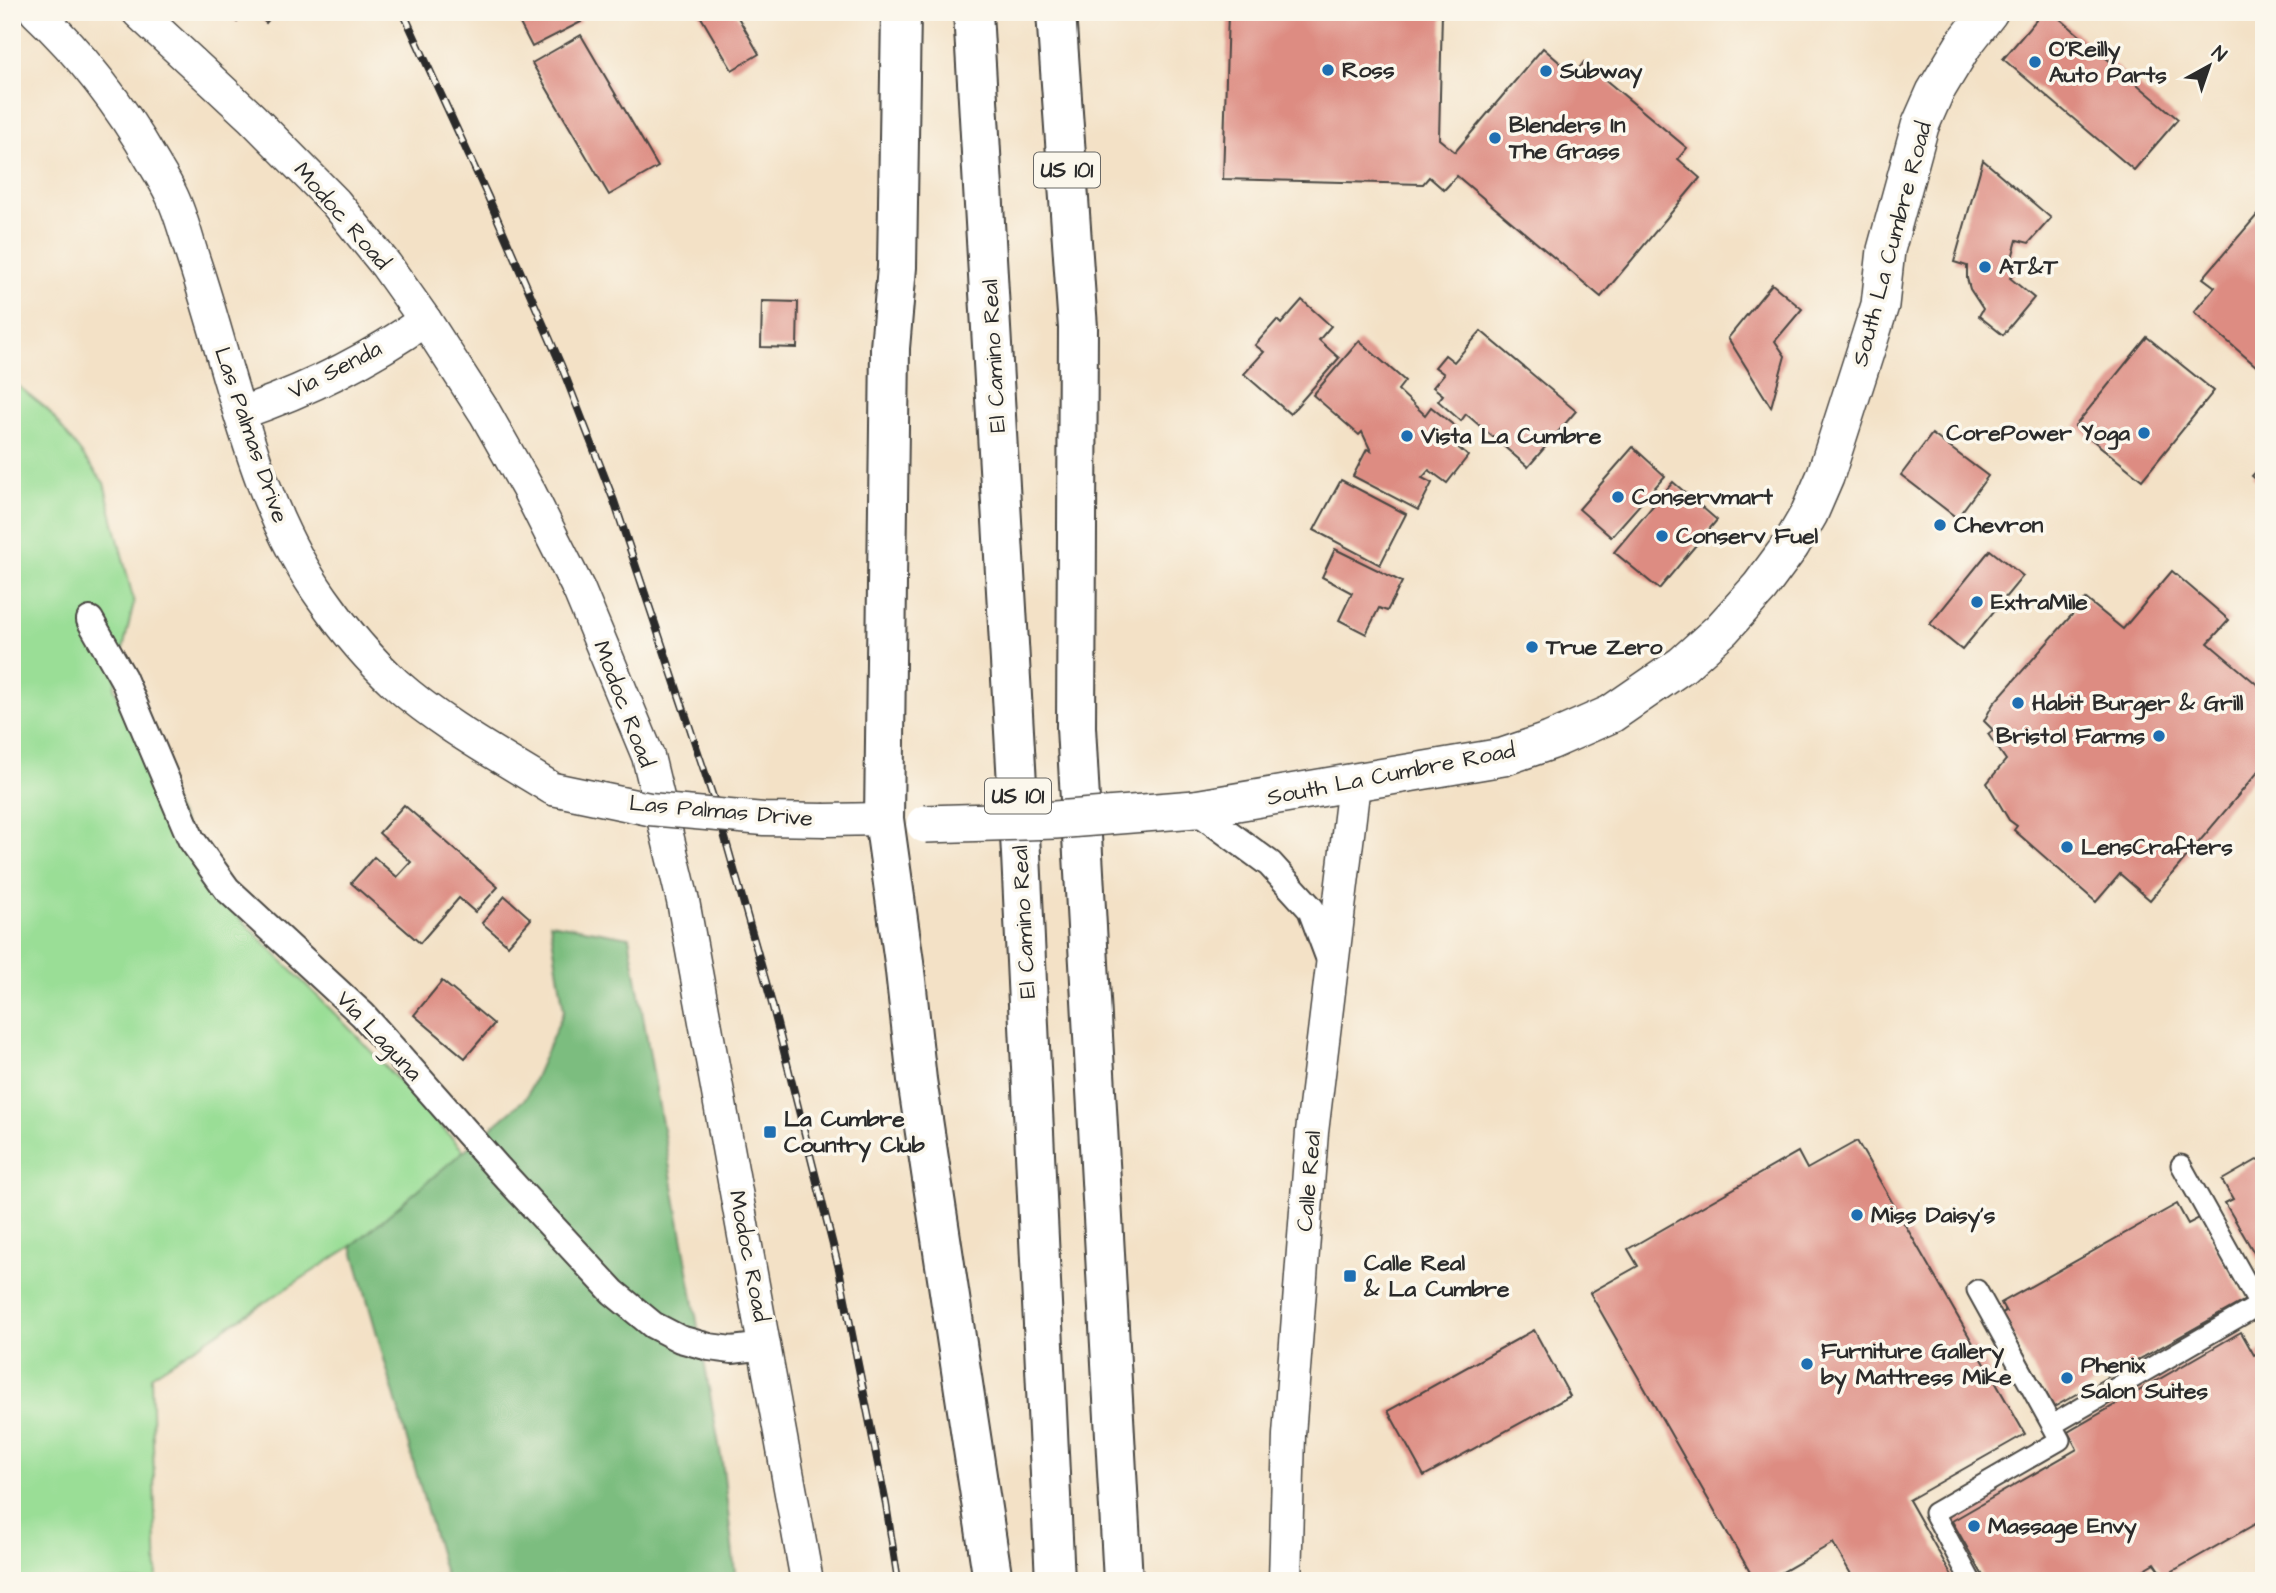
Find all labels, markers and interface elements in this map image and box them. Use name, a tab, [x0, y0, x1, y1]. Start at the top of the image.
north arrow	[2174, 32, 2244, 102]
place label: O'Reilly Auto Parts	[2049, 33, 2167, 91]
text: N	[2206, 40, 2232, 68]
place label: Ross	[1342, 54, 1395, 86]
marker: O'Reilly Auto Parts	[2027, 54, 2043, 70]
place label: Subway	[1559, 55, 1643, 89]
marker: Ross	[1320, 62, 1336, 78]
marker: Subway	[1538, 63, 1554, 79]
place label: Blenders In The Grass	[1508, 109, 1626, 167]
street label: South La Cumbre Road	[1844, 118, 1940, 370]
marker: Blenders In The Grass	[1487, 130, 1503, 146]
road number: US 101	[1034, 152, 1100, 188]
street label: Modoc Road	[286, 155, 398, 277]
place label: AT&T	[1999, 251, 2058, 283]
marker: AT&T	[1977, 259, 1993, 275]
street label: El Camino Real	[974, 278, 1014, 434]
street label: Via Senda	[283, 333, 388, 407]
street label: Las Palmas Drive	[206, 343, 296, 527]
place label: CorePower Yoga	[1946, 417, 2130, 450]
place label: Vista La Cumbre	[1420, 420, 1602, 452]
marker: CorePower Yoga	[2136, 425, 2152, 441]
marker: Vista La Cumbre	[1399, 428, 1415, 444]
place label: Conservmart	[1632, 481, 1774, 513]
marker: Conservmart	[1610, 489, 1626, 505]
place label: Chevron	[1954, 509, 2044, 541]
marker: Chevron	[1932, 517, 1948, 533]
place label: Conserv Fuel	[1676, 520, 1819, 552]
marker: Conserv Fuel	[1654, 528, 1670, 544]
place label: ExtraMile	[1991, 586, 2088, 618]
marker: ExtraMile	[1969, 594, 1985, 610]
place label: True Zero	[1545, 631, 1663, 663]
street label: Modoc Road	[585, 636, 663, 772]
marker: True Zero	[1524, 639, 1540, 655]
place label: Habit Burger & Grill	[2032, 687, 2244, 720]
marker: Habit Burger & Grill	[2010, 695, 2026, 711]
place label: Bristol Farms	[1996, 720, 2145, 752]
marker: Bristol Farms	[2151, 728, 2167, 744]
street label: South La Cumbre Road	[1264, 734, 1518, 814]
road number: US 101	[985, 778, 1051, 814]
street label: Las Palmas Drive	[628, 787, 814, 835]
place label: LensCrafters	[2081, 831, 2233, 863]
marker: LensCrafters	[2059, 839, 2075, 855]
street label: El Camino Real	[1004, 844, 1044, 1000]
street label: Via Laguna	[328, 984, 429, 1089]
place label: La Cumbre Country Club	[784, 1103, 925, 1163]
marker: La Cumbre Country Club	[762, 1124, 778, 1140]
street label: Calle Real	[1289, 1129, 1329, 1233]
street label: Modoc Road	[721, 1188, 777, 1325]
place label: Miss Daisy's	[1871, 1199, 1996, 1233]
marker: Miss Daisy's	[1849, 1207, 1865, 1223]
place label: Calle Real & La Cumbre	[1363, 1247, 1510, 1305]
marker: Calle Real & La Cumbre	[1342, 1268, 1358, 1284]
place label: Furniture Gallery by Mattress Mike	[1821, 1335, 2012, 1395]
place label: Phenix Salon Suites	[2080, 1349, 2208, 1407]
marker: Furniture Gallery by Mattress Mike	[1799, 1356, 1815, 1372]
marker: Phenix Salon Suites	[2059, 1370, 2075, 1386]
place label: Massage Envy	[1988, 1510, 2137, 1544]
marker: Massage Envy	[1966, 1518, 1982, 1534]

